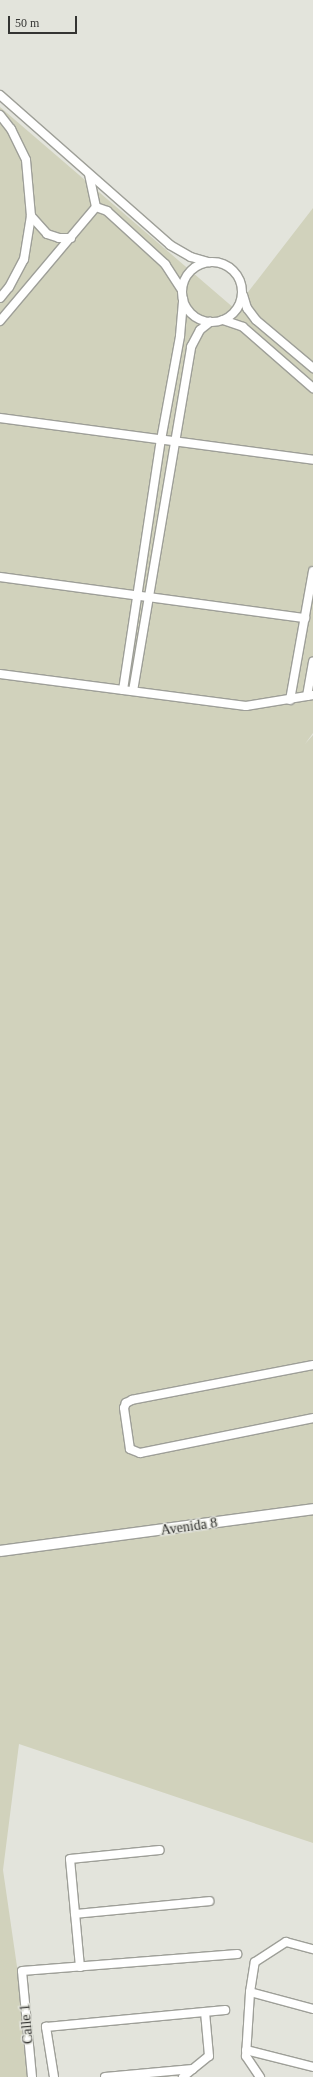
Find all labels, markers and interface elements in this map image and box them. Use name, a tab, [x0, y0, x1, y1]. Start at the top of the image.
scale bar	[10, 8, 79, 34]
text: 50 m	[15, 16, 39, 30]
street label: Avenida 8	[160, 1515, 218, 1539]
street label: Calle 1	[17, 2003, 37, 2045]

